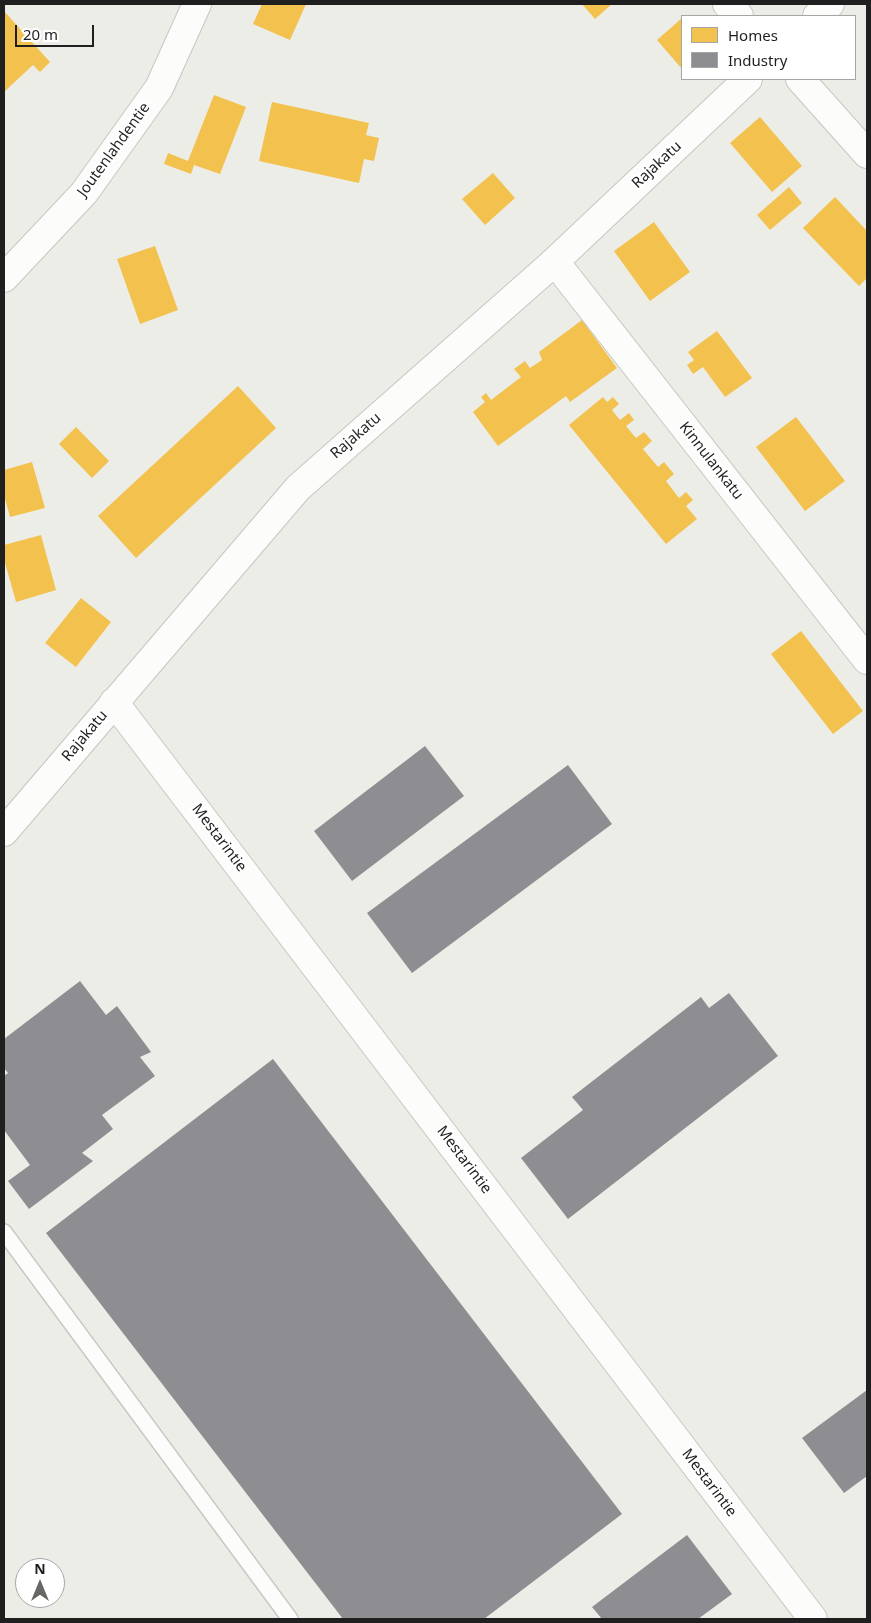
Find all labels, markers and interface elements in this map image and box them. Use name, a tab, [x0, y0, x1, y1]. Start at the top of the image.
scale bar	[18, 15, 96, 47]
legend	[681, 15, 856, 80]
text: 20 m	[23, 24, 58, 44]
text: Homes	[728, 25, 778, 45]
text: Industry	[728, 50, 787, 70]
street label: Joutenlahdentie	[74, 99, 154, 201]
street label: Rajakatu	[629, 138, 685, 192]
street label: Rajakatu	[327, 409, 385, 463]
street label: Kinnulankatu	[675, 419, 747, 503]
street label: Rajakatu	[58, 707, 112, 765]
street label: Mestarintie	[188, 801, 250, 875]
street label: Mestarintie	[433, 1123, 495, 1197]
street label: Mestarintie	[678, 1446, 740, 1520]
north arrow	[15, 1558, 65, 1608]
text: N	[34, 1559, 46, 1578]

